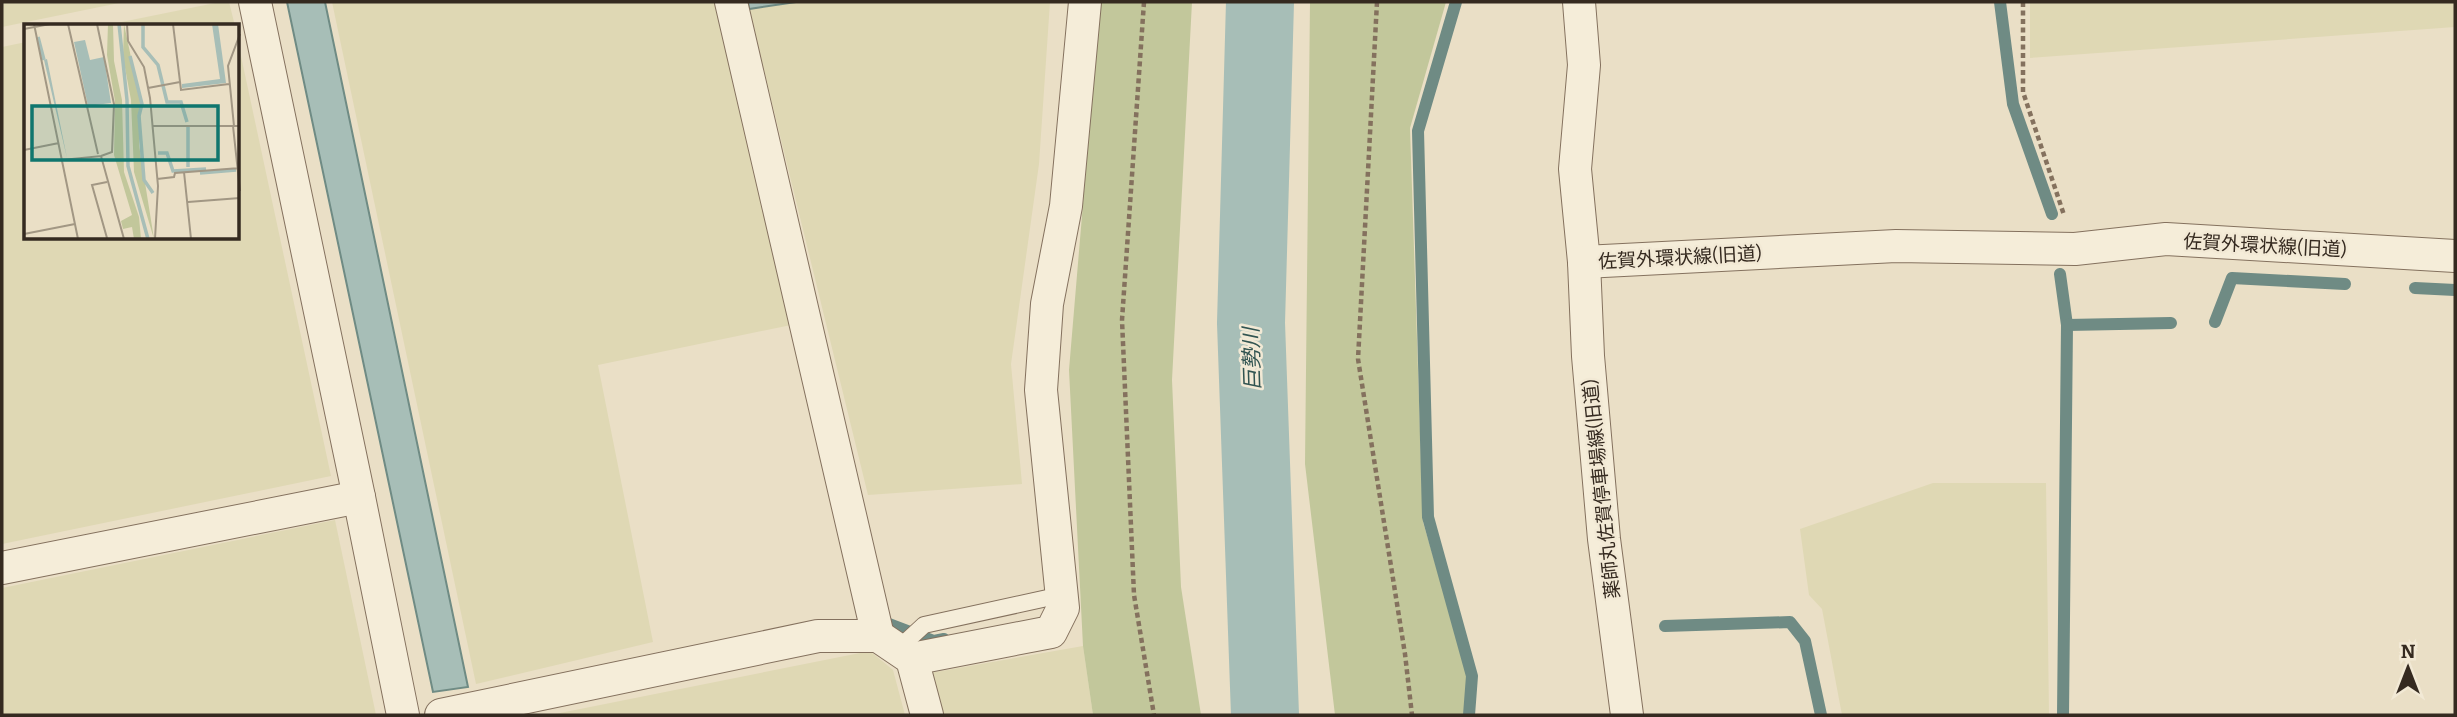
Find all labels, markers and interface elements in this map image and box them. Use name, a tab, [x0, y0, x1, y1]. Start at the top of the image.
inset map	[24, 24, 240, 240]
street label: 佐賀外環状線(旧道)	[2183, 230, 2347, 261]
street label: 佐賀外環状線(旧道)	[1598, 242, 1762, 273]
water label: 巨勢川	[1238, 325, 1266, 391]
street label: 薬師丸佐賀停車場線(旧道)	[1579, 378, 1624, 600]
north arrow	[2373, 633, 2443, 703]
text: N	[2401, 640, 2416, 663]

